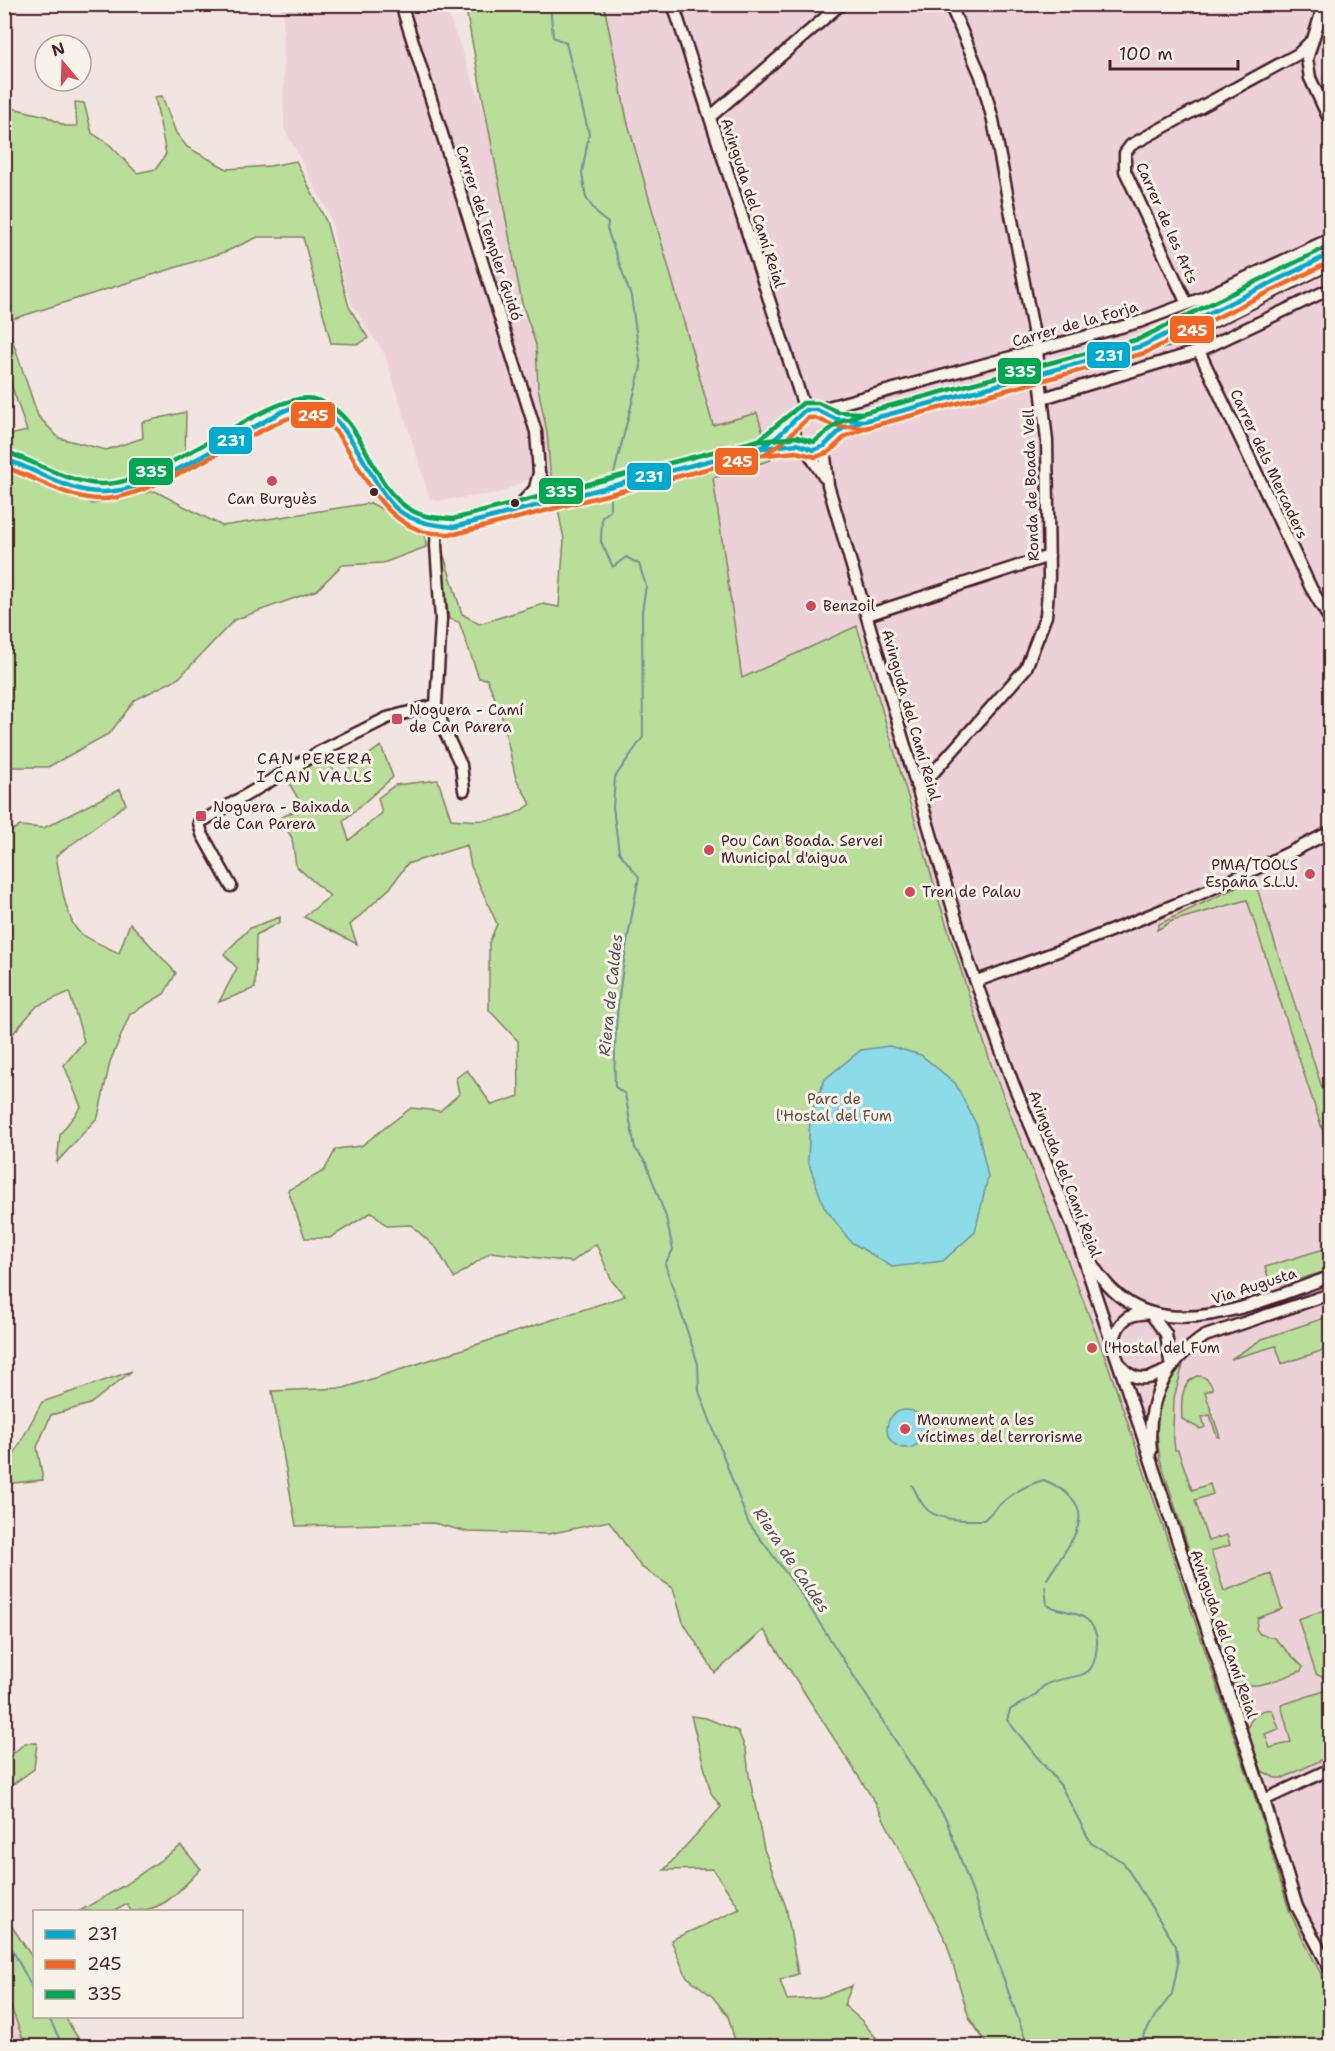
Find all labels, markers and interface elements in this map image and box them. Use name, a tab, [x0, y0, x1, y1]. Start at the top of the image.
north arrow	[33, 33, 93, 93]
scale bar	[1110, 33, 1238, 71]
text: N	[49, 37, 68, 61]
text: 100 m	[1119, 42, 1173, 66]
street label: Avinguda del Camí Reial	[716, 116, 790, 291]
street label: Carrer del Templer Guidó	[451, 143, 527, 323]
street label: Carrer de les Arts	[1131, 159, 1203, 287]
street label: Carrer de la Forja	[1010, 296, 1141, 352]
line badge: 245	[1169, 315, 1215, 344]
text: 245	[1176, 320, 1208, 341]
line badge: 231	[1086, 341, 1131, 369]
text: 231	[1095, 345, 1123, 366]
line badge: 335	[997, 357, 1042, 385]
text: 335	[1004, 361, 1036, 382]
street label: Carrer dels Mercaders	[1226, 386, 1312, 542]
line badge: 245	[290, 401, 336, 429]
text: 245	[297, 405, 329, 426]
street label: Ronda de Boada Vell	[1018, 408, 1044, 561]
line badge: 231	[208, 426, 253, 455]
text: 231	[217, 430, 245, 451]
line badge: 245	[714, 447, 759, 476]
text: 245	[721, 451, 753, 472]
line badge: 335	[128, 457, 174, 486]
text: 335	[135, 461, 167, 482]
line badge: 231	[626, 462, 672, 491]
text: 231	[635, 466, 663, 487]
marker: Can Burguès	[265, 474, 279, 488]
line badge: 335	[538, 477, 584, 505]
text: 335	[545, 481, 577, 502]
unlabelled marker	[368, 486, 380, 498]
place label: Can Burguès	[227, 489, 317, 509]
unlabelled marker	[509, 497, 521, 509]
place label: Benzoil	[823, 596, 876, 616]
marker: Benzoil	[804, 599, 818, 613]
street label: Avinguda del Camí Reial	[877, 627, 945, 803]
place label: Noguera - Camí de Can Parera	[409, 700, 524, 737]
marker: Noguera - Camí de Can Parera	[390, 712, 404, 726]
district label: CAN PERERA I CAN VALLS	[257, 748, 373, 787]
place label: Noguera - Baixada de Can Parera	[213, 797, 351, 834]
marker: Noguera - Baixada de Can Parera	[194, 809, 208, 823]
place label: Pou Can Boada. Servei Municipal d'aigua	[721, 831, 883, 868]
marker: Pou Can Boada. Servei Municipal d'aigua	[702, 843, 716, 857]
place label: PMA/TOOLS España S.L.U.	[1205, 855, 1298, 892]
marker: PMA/TOOLS España S.L.U.	[1303, 867, 1317, 881]
place label: Tren de Palau	[922, 882, 1021, 902]
marker: Tren de Palau	[903, 885, 917, 899]
water label: Riera de Caldes	[594, 933, 627, 1057]
street label: Avinguda del Camí Reial	[1024, 1088, 1106, 1261]
park label: Parc de l'Hostal del Fum	[776, 1089, 892, 1126]
street label: Via Augusta	[1209, 1263, 1300, 1309]
place label: l'Hostal del Fum	[1104, 1338, 1220, 1358]
marker: l'Hostal del Fum	[1085, 1341, 1099, 1355]
place label: Monument a les víctimes del terrorisme	[917, 1410, 1083, 1447]
marker: Monument a les víctimes del terrorisme	[898, 1422, 912, 1436]
water label: Riera de Caldes	[749, 1504, 835, 1617]
street label: Avinguda del Camí Reial	[1186, 1547, 1262, 1722]
legend	[33, 1910, 243, 2018]
text: 231	[87, 1922, 118, 1946]
text: 245	[87, 1952, 122, 1976]
text: 335	[87, 1982, 122, 2006]

